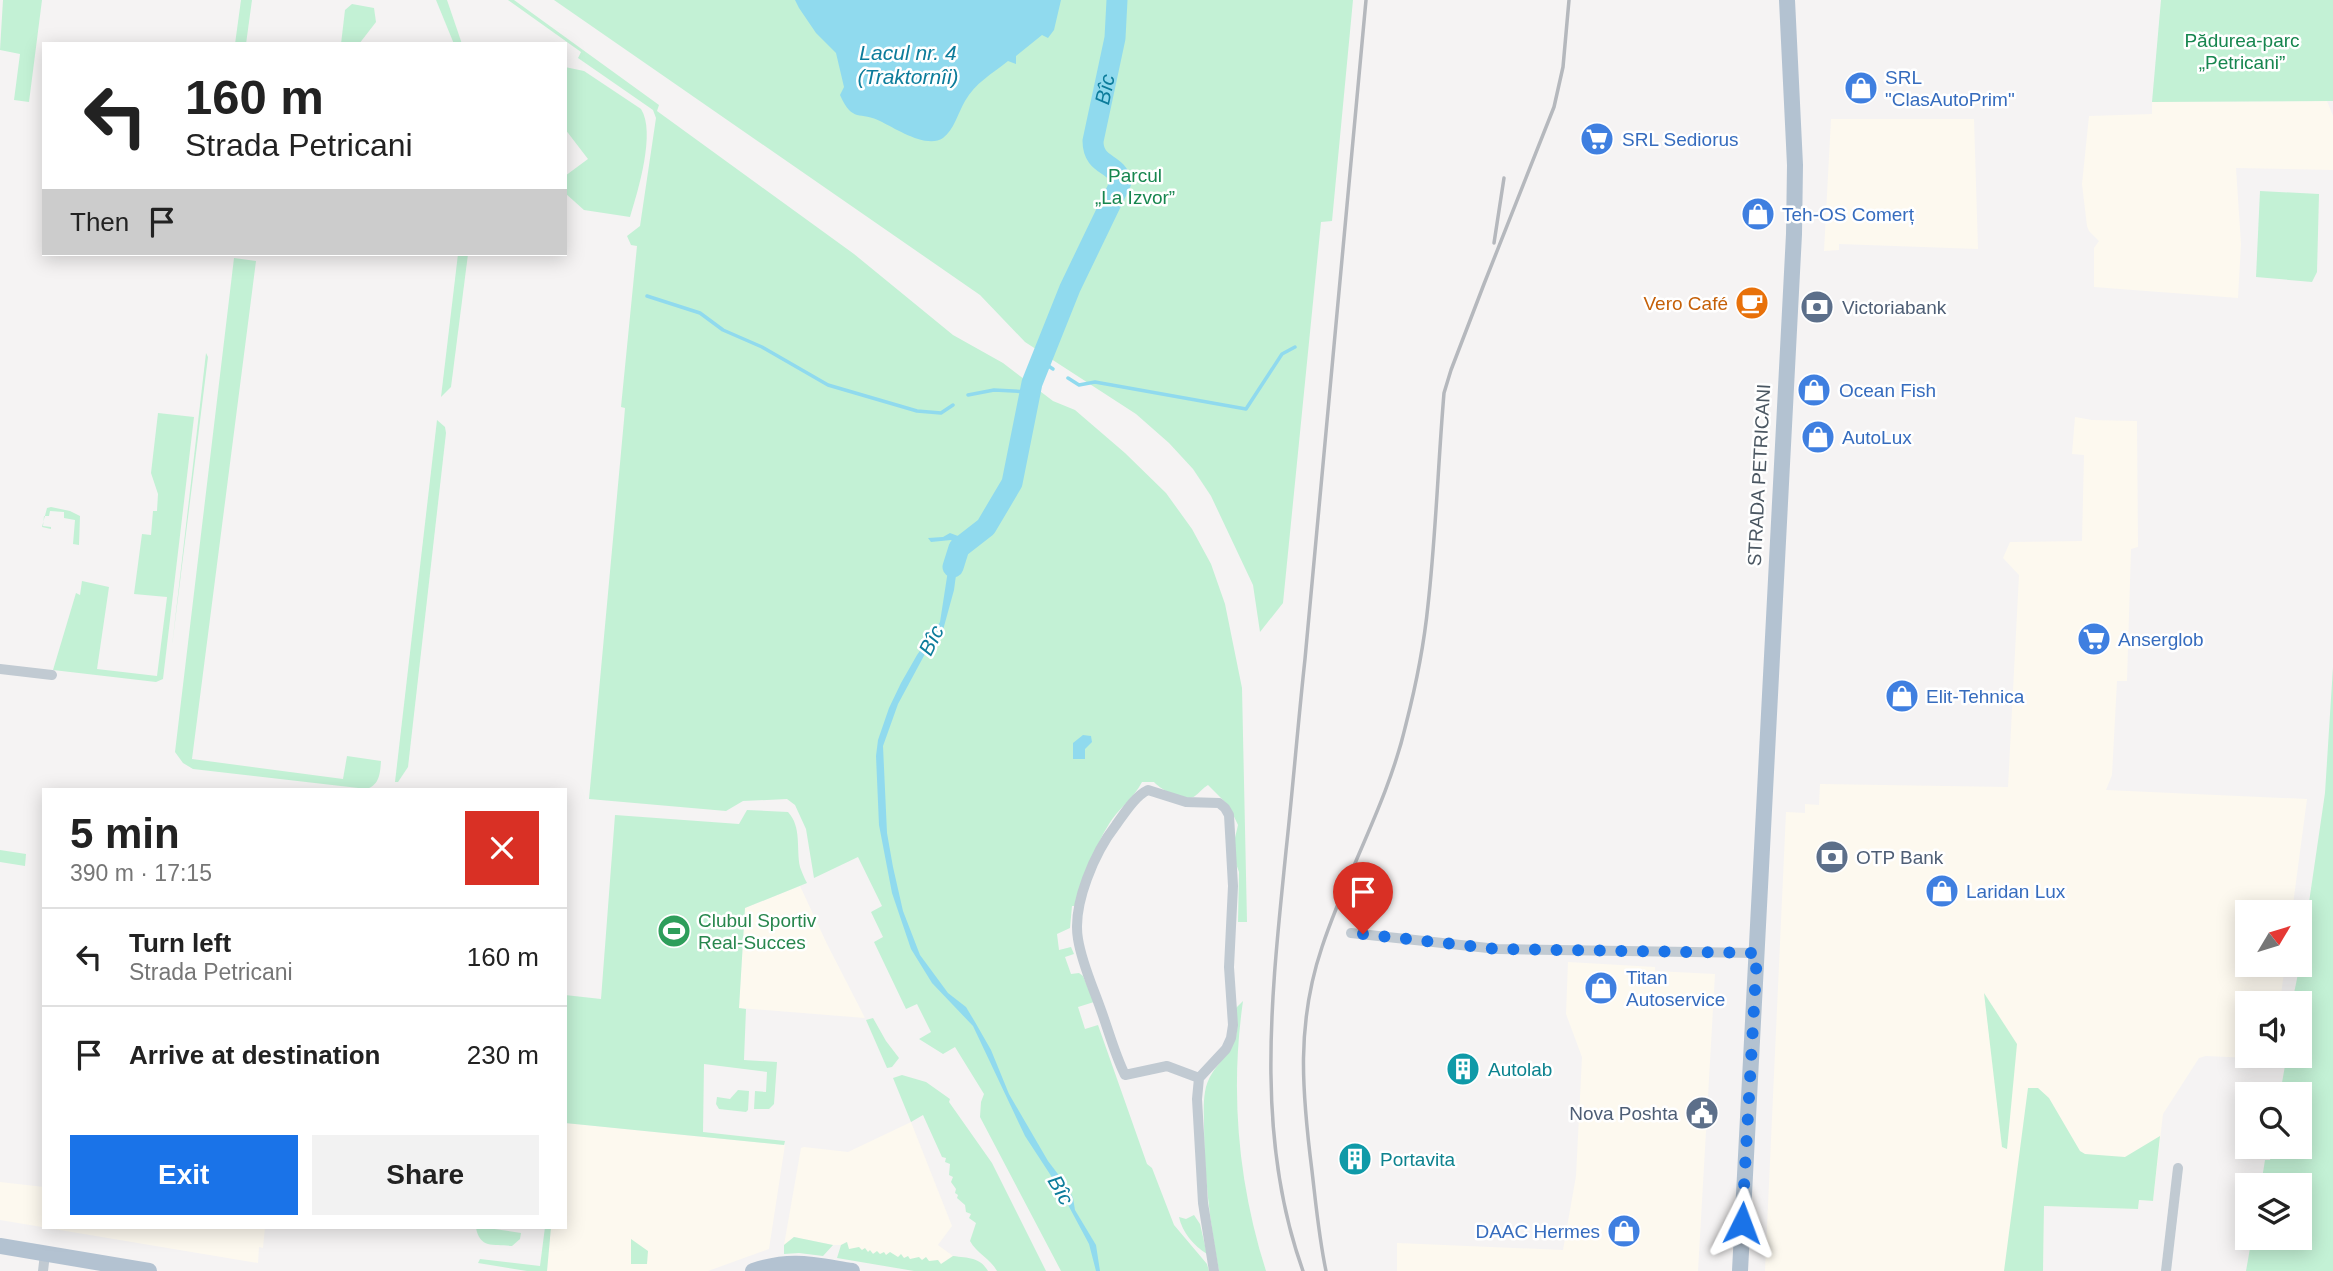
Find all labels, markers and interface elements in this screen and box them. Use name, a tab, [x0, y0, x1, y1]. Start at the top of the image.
park label: Pădurea-parc „Petricani”	[2184, 30, 2300, 73]
water label: Lacul nr. 4 (Traktornîi)	[857, 41, 959, 88]
place label: SRL "ClasAutoPrim"	[1885, 67, 2015, 110]
shop icon: SRL "ClasAutoPrim"	[1842, 69, 1880, 107]
icon: left	[70, 70, 161, 161]
text: 160 m	[185, 70, 324, 124]
water label: Bîc	[1090, 71, 1119, 106]
supermarket icon: SRL Sediorus	[1578, 120, 1616, 158]
text: Strada Petricani	[185, 127, 413, 163]
place label: SRL Sediorus	[1622, 129, 1739, 150]
park label: Parcul „La Izvor”	[1095, 165, 1175, 208]
shop icon: Teh-OS Comerț	[1739, 195, 1777, 233]
icon: arrive	[143, 203, 181, 241]
place label: Teh-OS Comerț	[1782, 204, 1915, 225]
text: Then	[70, 207, 129, 237]
cafe icon: Vero Café	[1733, 284, 1771, 322]
bank icon: Victoriabank	[1798, 288, 1836, 326]
place label: Vero Café	[1644, 293, 1728, 314]
place label: Victoriabank	[1842, 297, 1947, 318]
shop icon: Ocean Fish	[1795, 371, 1833, 409]
place label: Ocean Fish	[1839, 380, 1936, 401]
street label: STRADA PETRICANI	[1744, 383, 1774, 567]
shop icon: AutoLux	[1799, 418, 1837, 456]
place label: AutoLux	[1842, 427, 1912, 448]
supermarket icon: Anserglob	[2075, 620, 2113, 658]
water label: Bîc	[914, 621, 948, 659]
place label: Anserglob	[2118, 629, 2204, 650]
shop icon: Elit-Tehnica	[1883, 677, 1921, 715]
place label: Elit-Tehnica	[1926, 686, 2025, 707]
text: 5 min	[70, 810, 180, 857]
button: close	[465, 811, 539, 885]
bank icon: OTP Bank	[1813, 838, 1851, 876]
place label: OTP Bank	[1856, 847, 1944, 868]
text: 390 m · 17:15	[70, 860, 212, 886]
pin	[1333, 862, 1393, 934]
shop icon: Laridan Lux	[1923, 872, 1961, 910]
icon: arrive	[1344, 873, 1382, 911]
place label: Laridan Lux	[1966, 881, 2066, 902]
north arrow	[2235, 900, 2312, 976]
map controls	[2235, 900, 2312, 1250]
place label: Clubul Sportiv Real-Succes	[698, 910, 817, 953]
sports icon: Clubul Sportiv Real-Succes	[655, 912, 693, 950]
text: Turn left	[129, 928, 231, 958]
icon: left	[70, 938, 108, 976]
text: 160 m	[467, 942, 539, 972]
text: Strada Petricani	[129, 959, 293, 985]
place label: Titan Autoservice	[1626, 967, 1725, 1010]
shop icon: Titan Autoservice	[1582, 969, 1620, 1007]
button: sound	[2235, 991, 2312, 1068]
icon: arrive	[70, 1036, 108, 1074]
text: Arrive at destination	[129, 1040, 380, 1070]
text: 230 m	[467, 1040, 539, 1070]
building icon: Autolab	[1444, 1050, 1482, 1088]
place label: Autolab	[1488, 1059, 1552, 1080]
button: search	[2235, 1082, 2312, 1159]
public building icon: Nova Poshta	[1683, 1094, 1721, 1132]
place label: Nova Poshta	[1569, 1103, 1678, 1124]
button: Exit	[70, 1135, 298, 1215]
button: Share	[312, 1135, 539, 1215]
building icon: Portavita	[1336, 1140, 1374, 1178]
place label: Portavita	[1380, 1149, 1455, 1170]
water label: Bîc	[1043, 1171, 1079, 1209]
button: layers	[2235, 1173, 2312, 1250]
position arrow	[1705, 1186, 1779, 1260]
shop icon: DAAC Hermes	[1605, 1212, 1643, 1250]
place label: DAAC Hermes	[1475, 1221, 1600, 1242]

